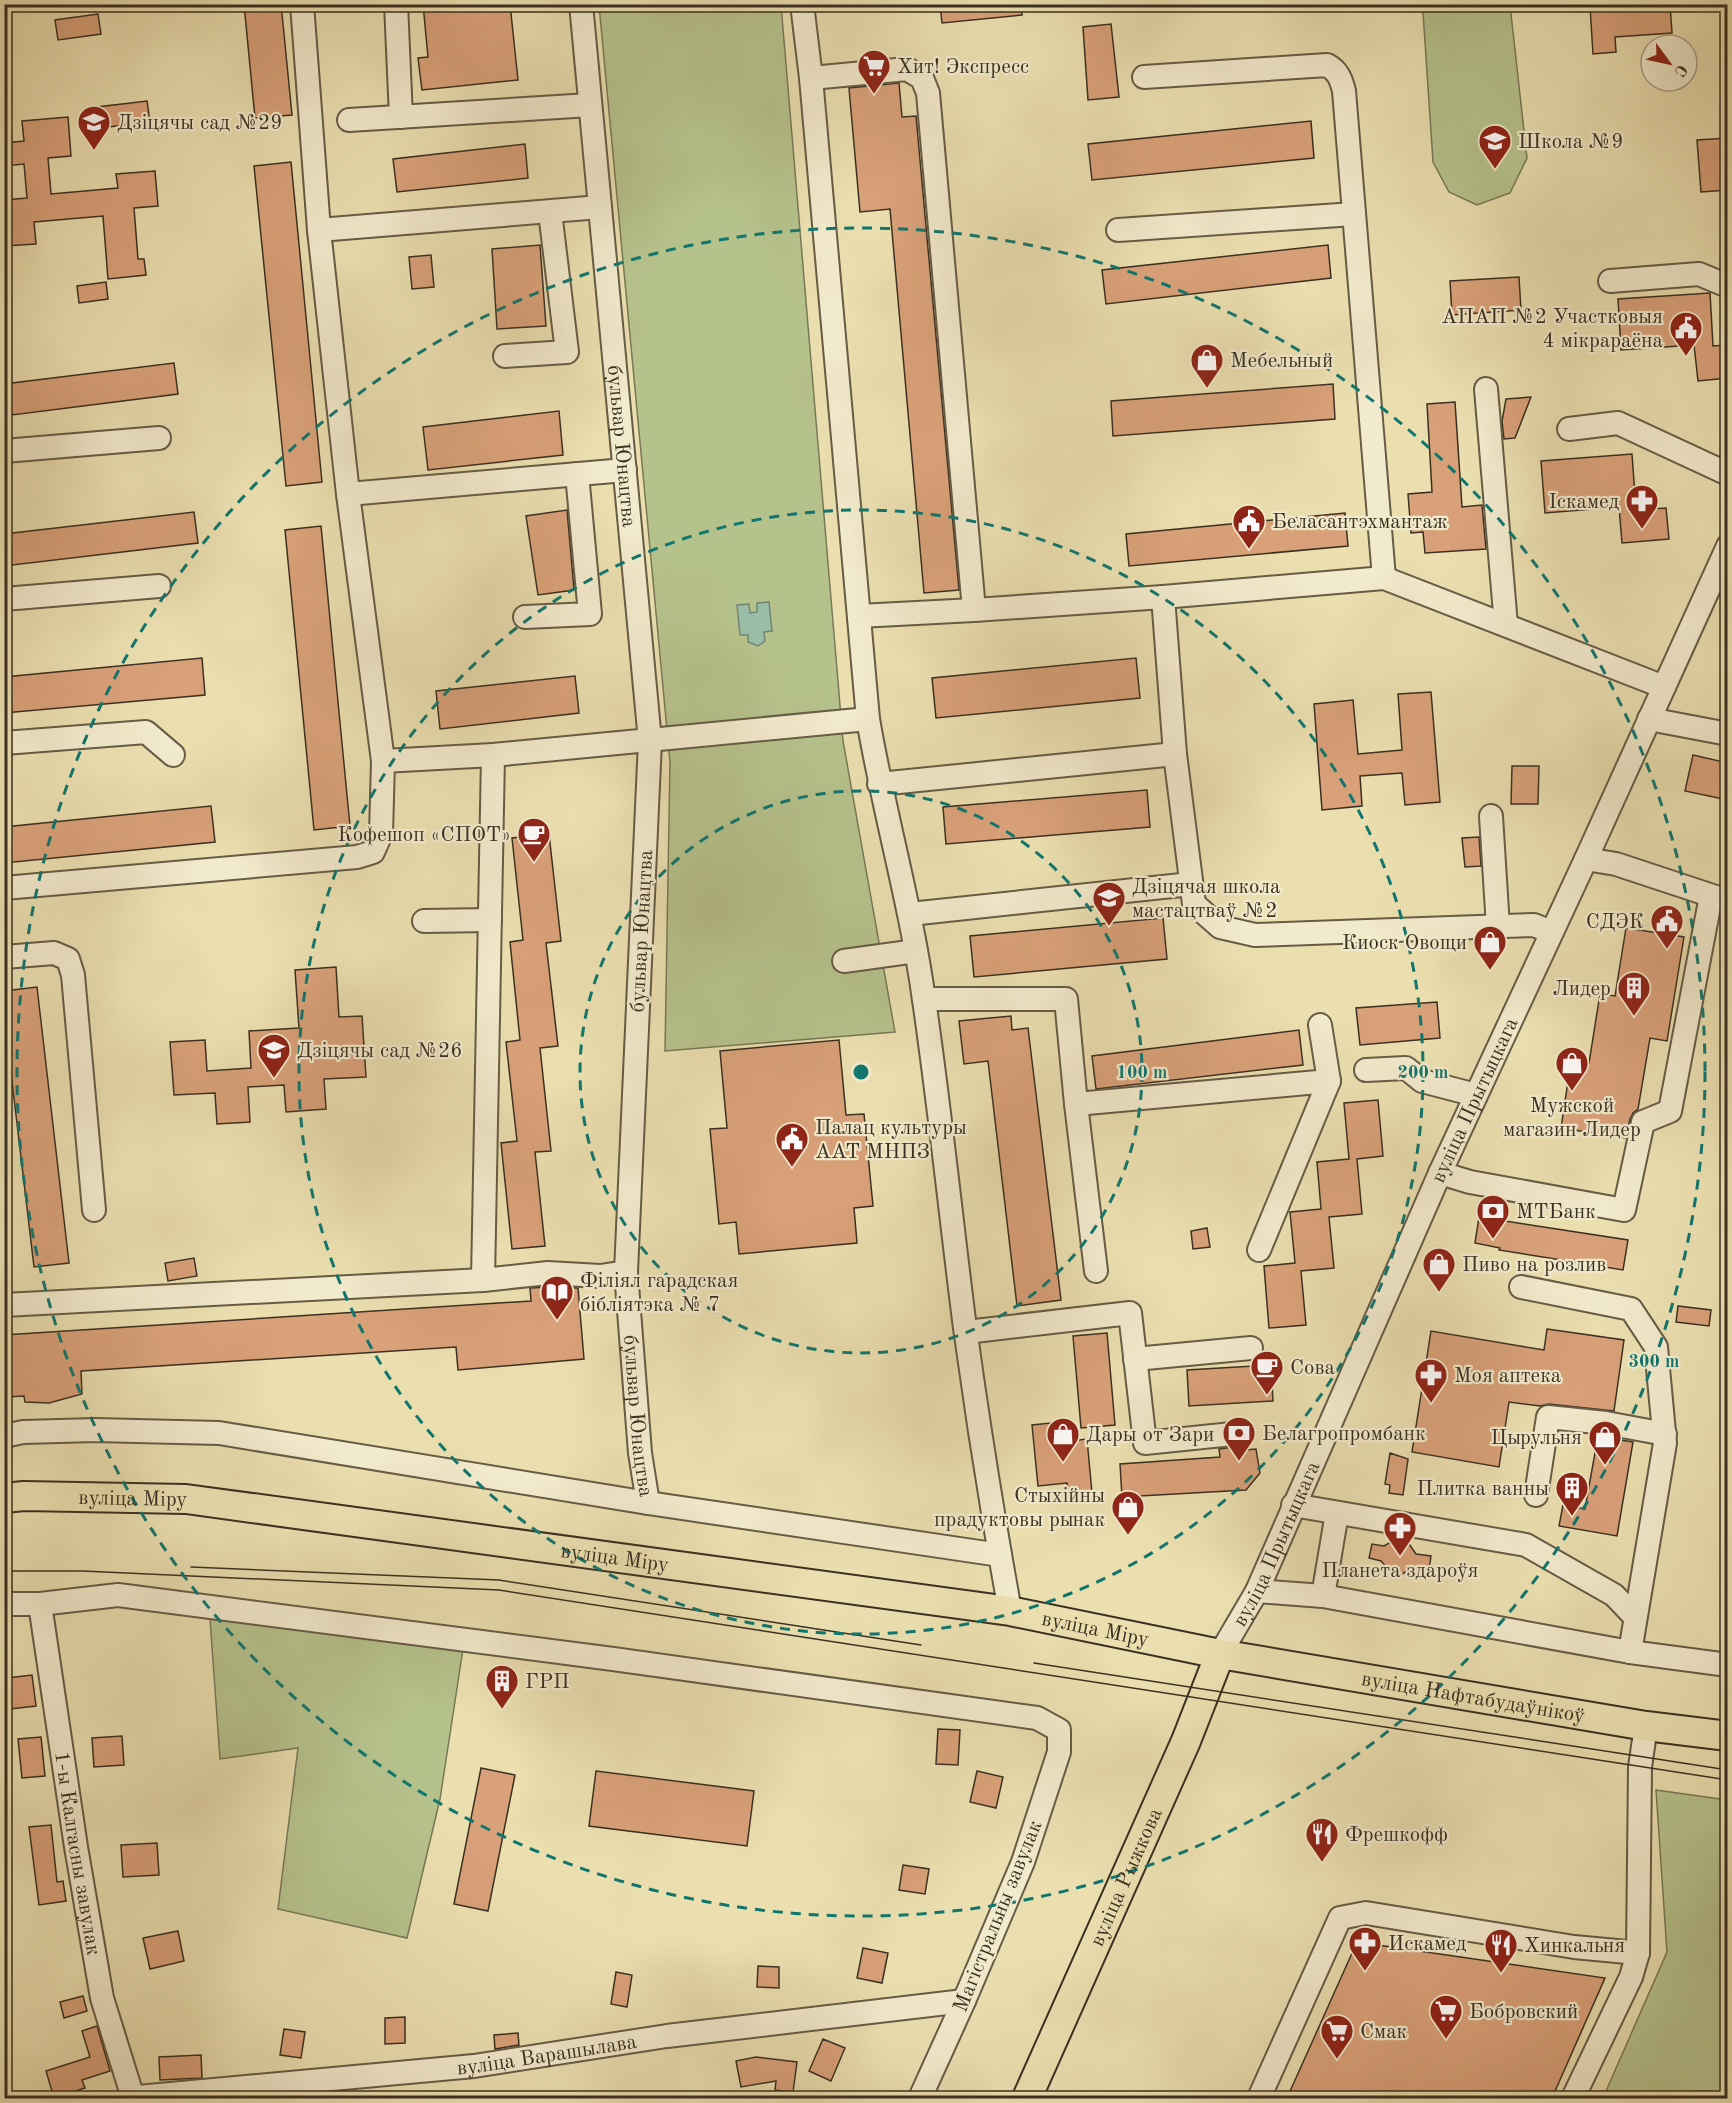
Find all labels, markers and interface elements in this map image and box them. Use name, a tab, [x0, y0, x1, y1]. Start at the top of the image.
north arrow	[1639, 33, 1699, 93]
supermarket icon: Хит! Экспресс	[856, 48, 892, 95]
place label: Хит! Экспресс	[897, 57, 1029, 78]
text: С	[1670, 61, 1689, 79]
school or university icon: Дзіцячы сад №29	[76, 104, 112, 151]
place label: Дзіцячы сад №29	[117, 113, 282, 134]
school or university icon: Школа №9	[1477, 123, 1513, 170]
place label: Школа №9	[1518, 132, 1624, 153]
place label: АПАП №2 Участковыя 4 мікрараёна	[1441, 307, 1663, 352]
public building icon: АПАП №2 Участковыя 4 мікрараёна	[1668, 310, 1704, 357]
shop icon: Мебельный	[1189, 342, 1225, 389]
place label: Мебельный	[1230, 351, 1333, 372]
street label: бульвар Юнацтва	[603, 364, 639, 528]
pharmacy icon: Іскамед	[1624, 483, 1660, 530]
place label: Іскамед	[1549, 492, 1620, 513]
public building icon: Беласантэхмантаж	[1231, 503, 1267, 550]
place label: Беласантэхмантаж	[1272, 512, 1448, 533]
cafe icon: Кофешоп «СПОТ»	[516, 816, 552, 863]
place label: Кофешоп «СПОТ»	[337, 825, 511, 846]
street label: бульвар Юнацтва	[628, 849, 657, 1013]
place label: Дзіцячая школа мастацтваў №2	[1132, 877, 1280, 922]
school or university icon: Дзіцячая школа мастацтваў №2	[1091, 880, 1127, 927]
public building icon: СДЭК	[1649, 903, 1685, 950]
place label: СДЭК	[1586, 912, 1644, 933]
shop icon: Киоск Овощи	[1472, 924, 1508, 971]
place label: Киоск Овощи	[1342, 933, 1467, 954]
building icon: Лидер	[1616, 970, 1652, 1017]
place label: Лидер	[1553, 979, 1611, 1000]
street label: вуліца Прытыцкага	[1428, 1015, 1523, 1186]
school or university icon: Дзіцячы сад №26	[256, 1032, 292, 1079]
place label: Дзіцячы сад №26	[297, 1041, 462, 1062]
shop icon: Мужской магазин Лидер	[1554, 1045, 1590, 1092]
centre of rings	[851, 1062, 871, 1082]
text: 100 m	[1117, 1064, 1167, 1082]
text: 200 m	[1398, 1064, 1448, 1082]
place label: Мужской магазин Лидер	[1503, 1096, 1641, 1141]
place label: Палац культуры ААТ МНПЗ	[815, 1118, 967, 1163]
public building icon: Палац культуры ААТ МНПЗ	[774, 1121, 810, 1168]
bank icon: МТБанк	[1475, 1193, 1511, 1240]
place label: МТБанк	[1516, 1202, 1596, 1223]
shop icon: Пиво на розлив	[1421, 1246, 1457, 1293]
place label: Пиво на розлив	[1462, 1255, 1606, 1276]
place label: Філіял гарадская бібліятэка № 7	[580, 1271, 738, 1316]
library icon: Філіял гарадская бібліятэка № 7	[539, 1274, 575, 1321]
street label: бульвар Юнацтва	[619, 1334, 656, 1498]
cafe icon: Сова	[1249, 1349, 1285, 1396]
text: 300 m	[1629, 1353, 1679, 1371]
pharmacy icon: Моя аптека	[1413, 1357, 1449, 1404]
place label: Сова	[1290, 1358, 1335, 1379]
place label: Моя аптека	[1454, 1366, 1561, 1387]
bank icon: Белагропромбанк	[1221, 1415, 1257, 1462]
shop icon: Дары от Зари	[1045, 1416, 1081, 1463]
shop icon: Цырульня	[1587, 1419, 1623, 1466]
place label: Белагропромбанк	[1262, 1424, 1426, 1445]
place label: Дары от Зари	[1086, 1425, 1214, 1446]
place label: Цырульня	[1490, 1428, 1582, 1449]
street label: вуліца Прытыцкага	[1230, 1459, 1324, 1631]
building icon: Плитка ванны	[1554, 1470, 1590, 1517]
place label: Плитка ванны	[1417, 1479, 1549, 1500]
place label: Стыхійны прадуктовы рынак	[934, 1486, 1105, 1531]
street label: вуліца Міру	[78, 1488, 187, 1511]
shop icon: Стыхійны прадуктовы рынак	[1110, 1489, 1146, 1536]
pharmacy icon: Планета здароўя	[1382, 1510, 1418, 1557]
street label: вуліца Міру	[559, 1541, 670, 1577]
place label: Планета здароўя	[1322, 1561, 1478, 1582]
street label: вуліца Міру	[1040, 1609, 1151, 1651]
building icon: ГРП	[484, 1663, 520, 1710]
street label: вуліца Нафтабудаўнікоў	[1360, 1669, 1587, 1728]
place label: ГРП	[525, 1672, 569, 1693]
street label: 1-ы Калгасны завулак	[50, 1750, 104, 1957]
street label: вуліца Рыжкова	[1087, 1805, 1167, 1950]
restaurant icon: Фрешкофф	[1304, 1816, 1340, 1863]
street label: Магістральны завулак	[950, 1817, 1047, 2015]
place label: Фрешкофф	[1345, 1825, 1448, 1846]
pharmacy icon: Искамед	[1347, 1925, 1383, 1972]
restaurant icon: Хинкальня	[1483, 1927, 1519, 1974]
place label: Искамед	[1388, 1934, 1467, 1955]
place label: Хинкальня	[1524, 1936, 1625, 1957]
supermarket icon: Бобровский	[1428, 1993, 1464, 2040]
place label: Бобровский	[1469, 2002, 1578, 2023]
supermarket icon: Смак	[1319, 2013, 1355, 2060]
place label: Смак	[1360, 2022, 1408, 2043]
street label: вуліца Варашылава	[456, 2032, 638, 2080]

